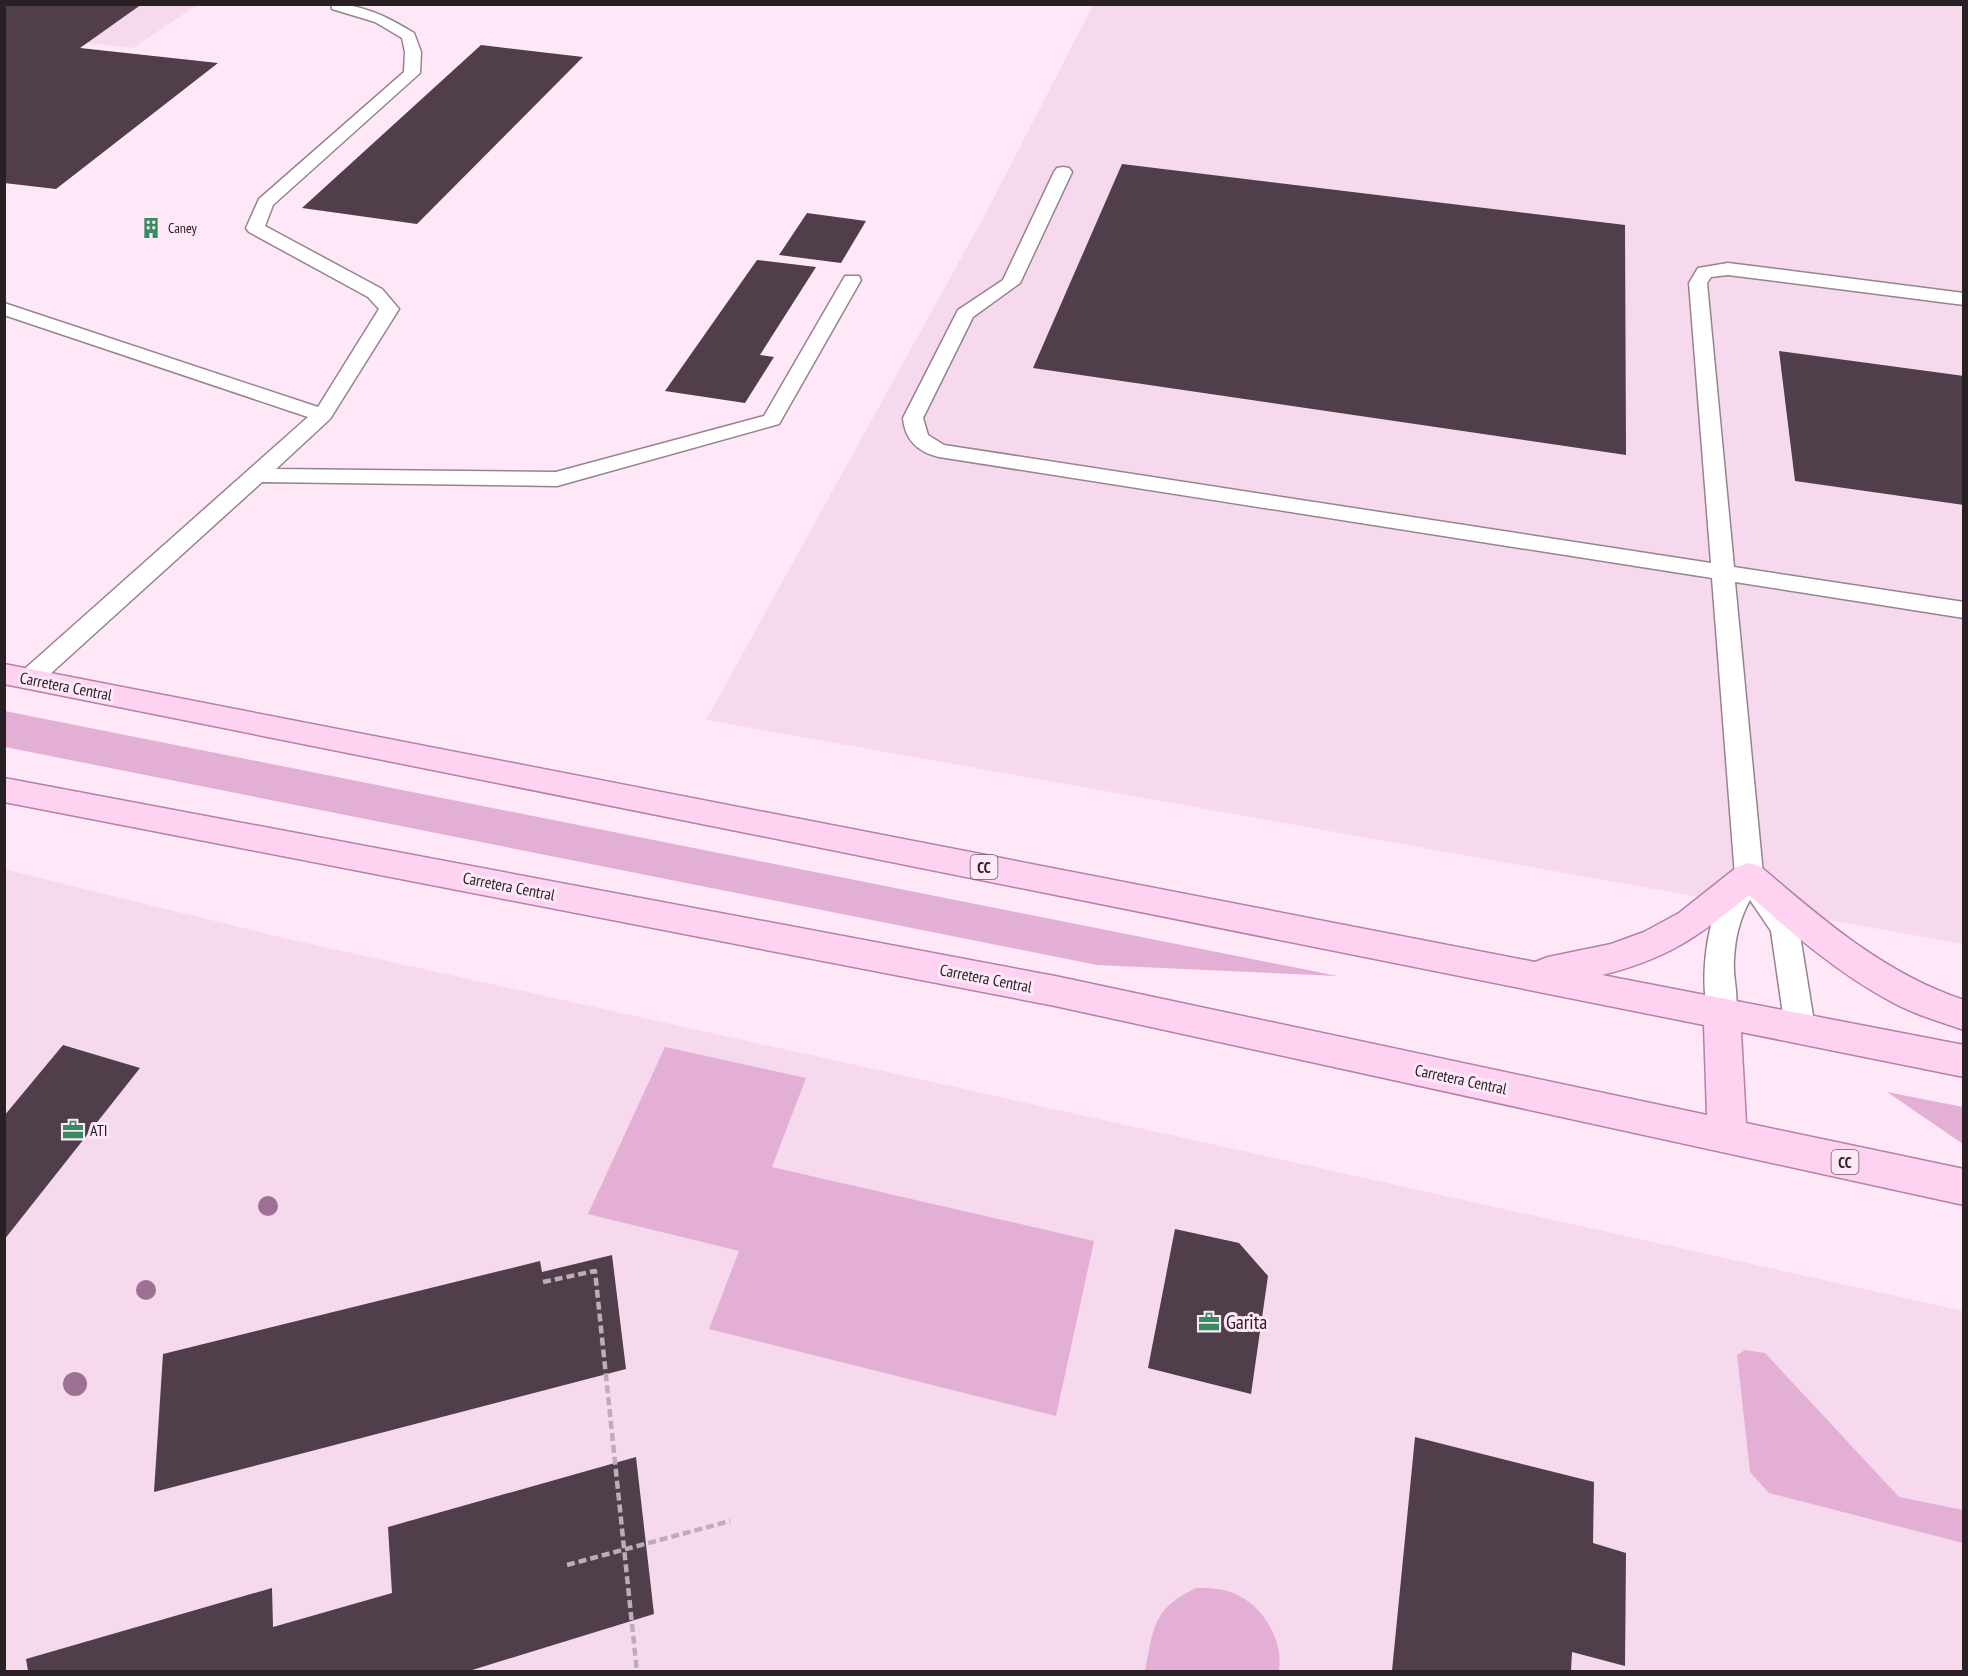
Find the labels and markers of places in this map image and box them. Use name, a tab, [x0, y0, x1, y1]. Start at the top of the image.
building icon: Caney	[139, 216, 163, 240]
place label: Caney	[168, 219, 198, 237]
office icon: ATI	[61, 1118, 85, 1142]
place label: ATI	[90, 1120, 108, 1140]
place label: Garita	[1226, 1309, 1267, 1335]
office icon: Garita	[1197, 1310, 1221, 1334]

